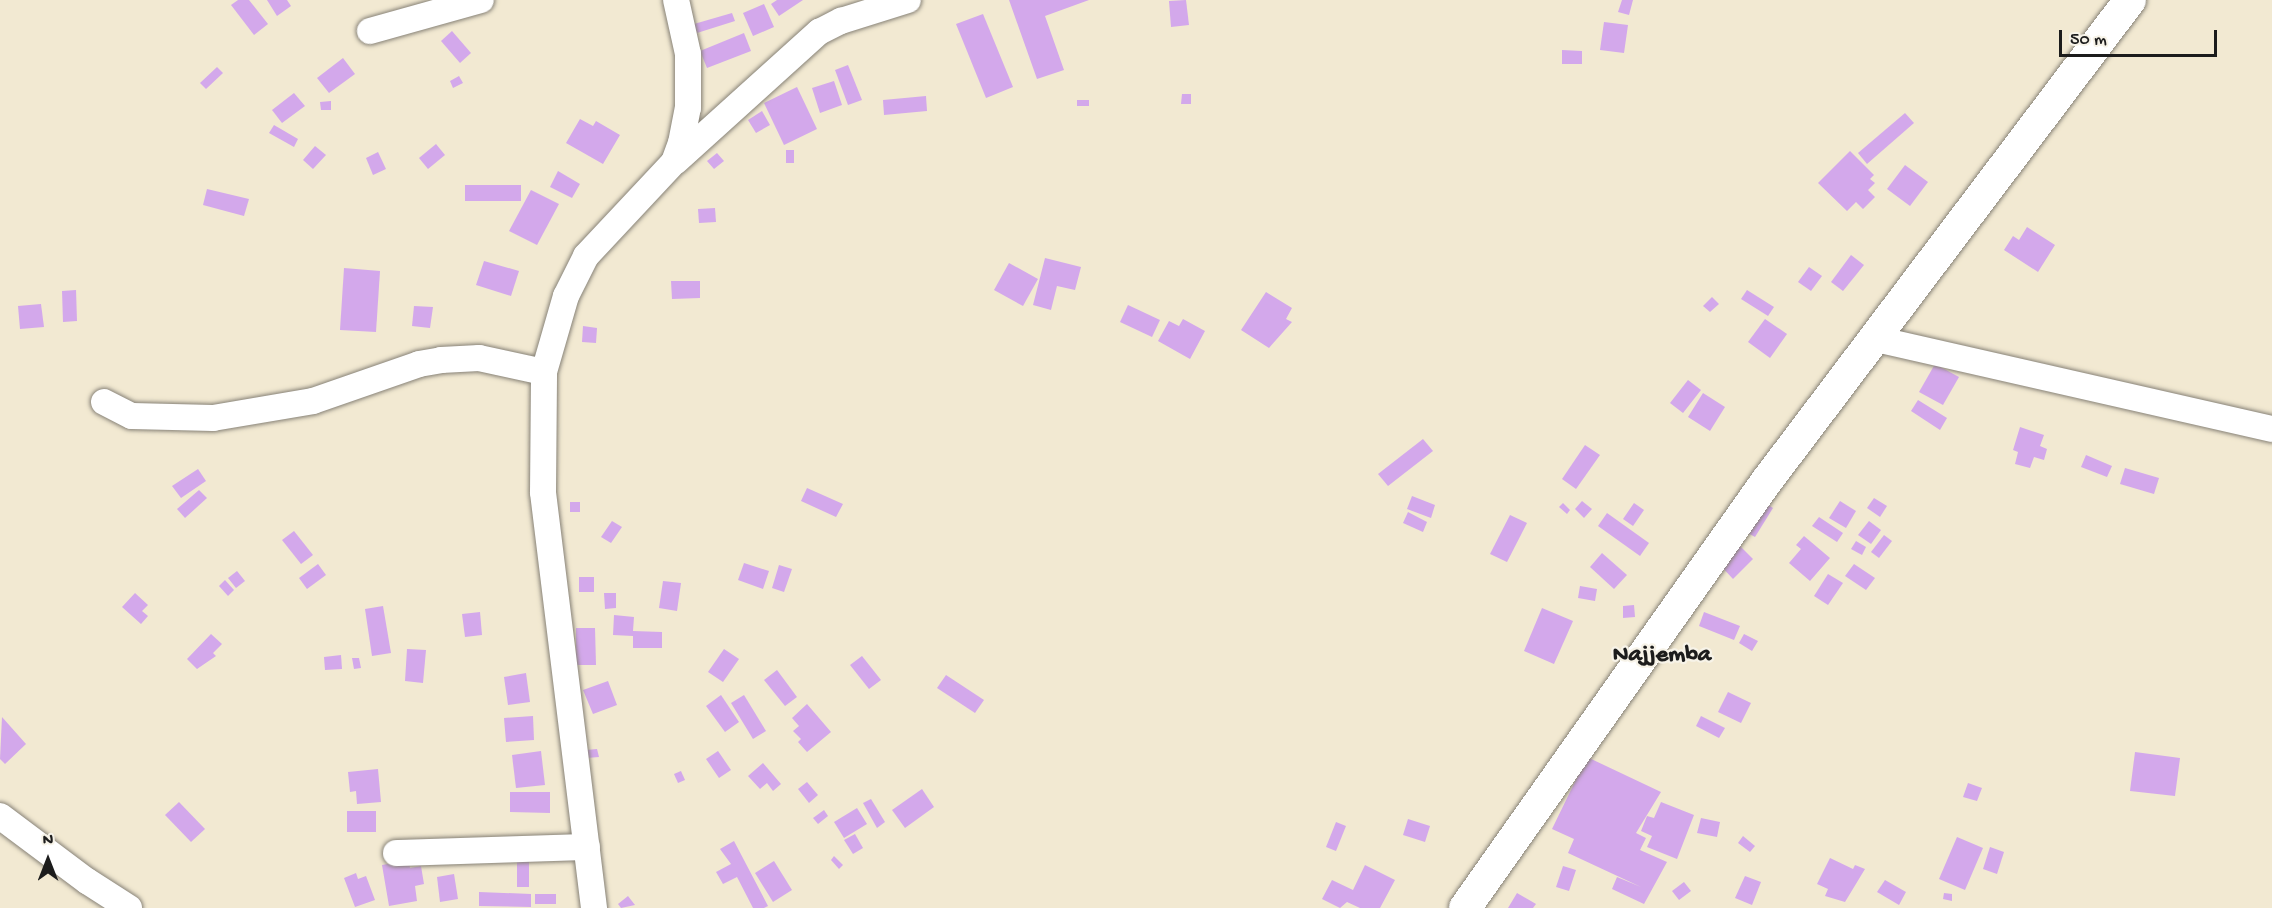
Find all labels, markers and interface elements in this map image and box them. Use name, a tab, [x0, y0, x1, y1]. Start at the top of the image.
scale bar	[2062, 18, 2220, 56]
text: 50 m	[2070, 30, 2107, 51]
district label: Najjemba	[1613, 642, 1711, 670]
north arrow	[18, 830, 78, 890]
text: N	[43, 832, 53, 851]

